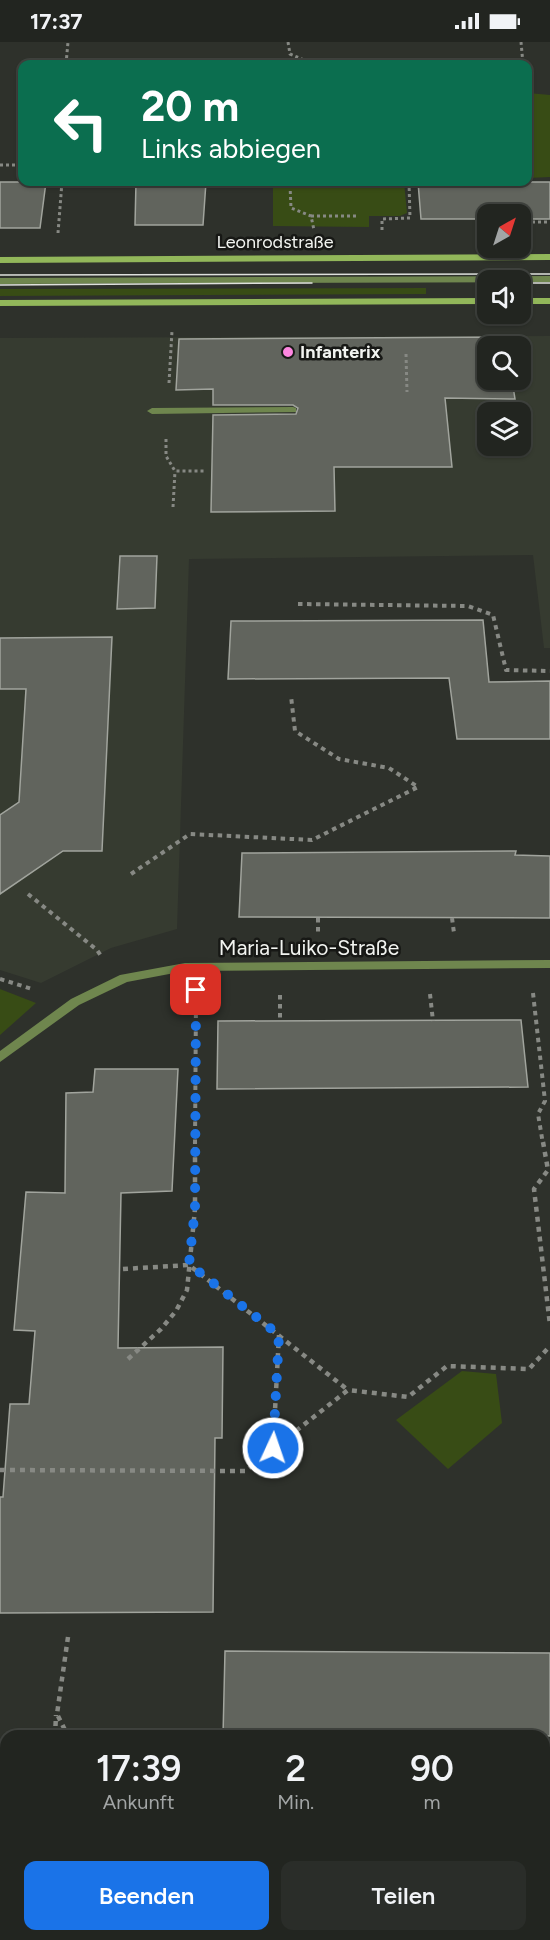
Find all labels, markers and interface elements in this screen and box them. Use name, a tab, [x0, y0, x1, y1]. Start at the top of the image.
text: 17:37	[30, 8, 83, 35]
text: 20 m	[141, 81, 239, 132]
icon: left	[42, 84, 120, 162]
text: Links abbiegen	[141, 132, 321, 165]
north arrow	[477, 204, 531, 258]
map controls	[477, 204, 531, 456]
street label: Leonrodstraße	[216, 231, 334, 253]
button: sound	[477, 270, 531, 324]
button: search	[477, 336, 531, 390]
place label: Infanterix	[300, 341, 381, 363]
marker: Infanterix	[281, 345, 295, 359]
button: layers	[477, 402, 531, 456]
street label: Maria-Luiko-Straße	[219, 935, 399, 960]
pin	[170, 964, 221, 1015]
icon: arrive	[179, 973, 212, 1006]
position arrow	[241, 1416, 305, 1480]
text: 17:39	[96, 1747, 181, 1790]
text: 2	[286, 1747, 306, 1790]
text: 90	[410, 1747, 454, 1790]
text: Ankunft	[103, 1790, 175, 1814]
text: Min.	[277, 1790, 314, 1814]
text: m	[424, 1790, 441, 1814]
button: Beenden	[24, 1861, 269, 1930]
button: Teilen	[281, 1861, 526, 1930]

